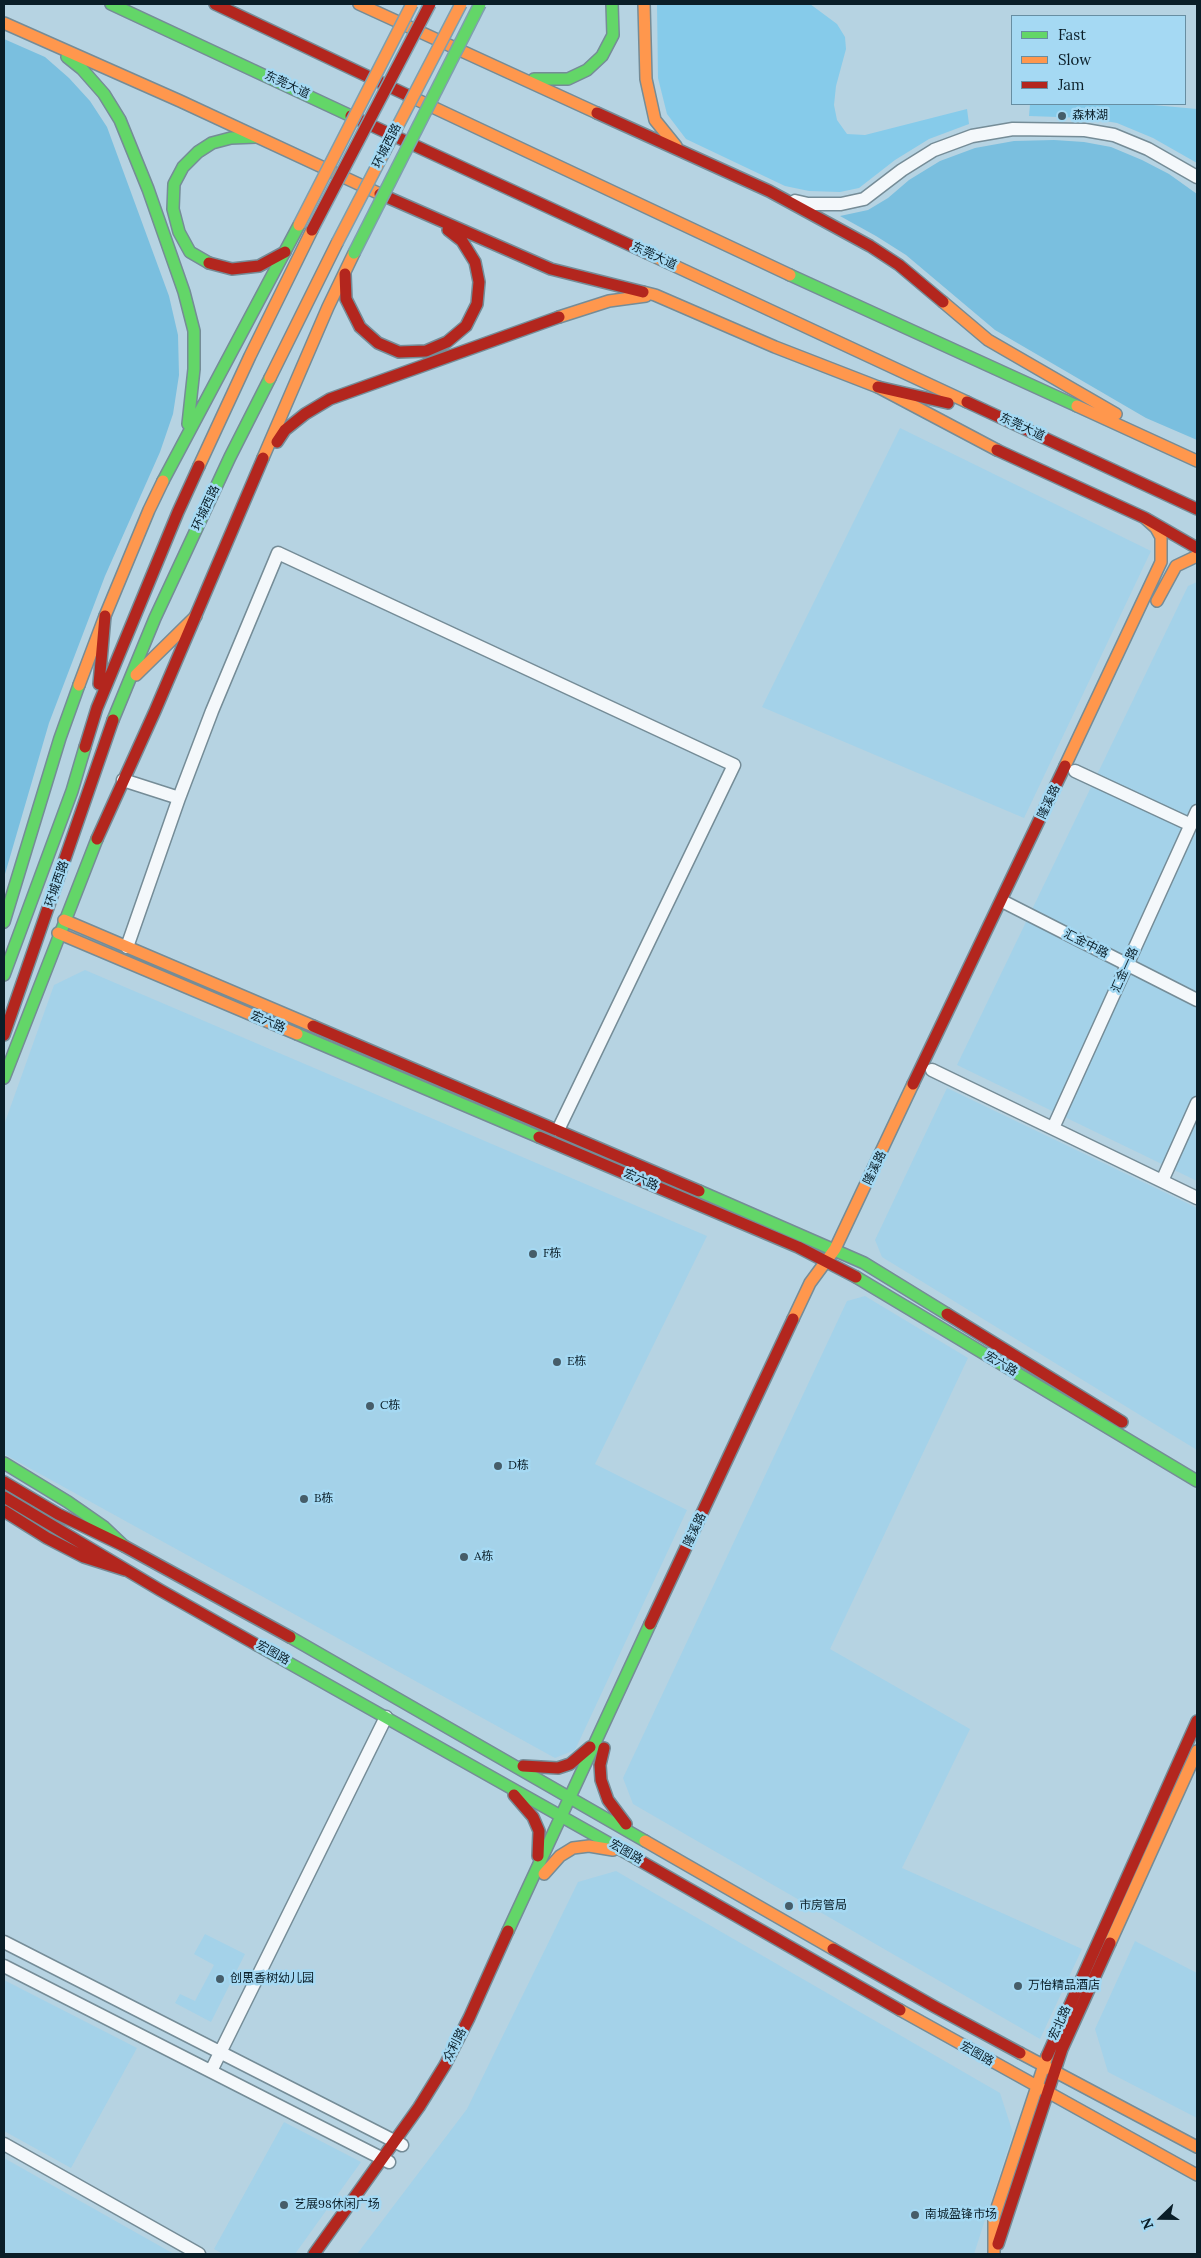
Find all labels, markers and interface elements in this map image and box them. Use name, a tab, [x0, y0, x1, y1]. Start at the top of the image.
legend	[1011, 15, 1186, 105]
text: Fast	[1058, 25, 1086, 44]
text: Slow	[1058, 50, 1091, 69]
street label: 东莞大道	[262, 68, 312, 102]
text: Jam	[1058, 75, 1085, 94]
place label: 森林湖	[1072, 109, 1108, 123]
marker: 森林湖	[1056, 110, 1068, 122]
street label: 环城西路	[370, 121, 404, 171]
street label: 东莞大道	[629, 239, 679, 273]
street label: 东莞大道	[997, 410, 1047, 444]
street label: 环城西路	[189, 483, 223, 533]
street label: 隆溪路	[1035, 783, 1063, 821]
street label: 环城西路	[42, 859, 72, 909]
street label: 汇金中路	[1061, 927, 1111, 961]
street label: 汇金一路	[1109, 945, 1141, 995]
street label: 宏六路	[249, 1008, 287, 1036]
street label: 隆溪路	[861, 1149, 889, 1187]
street label: 宏六路	[622, 1166, 660, 1194]
place label: F栋	[543, 1247, 562, 1261]
marker: F栋	[527, 1248, 539, 1260]
street label: 宏六路	[982, 1349, 1020, 1379]
place label: E栋	[567, 1355, 586, 1369]
marker: E栋	[551, 1356, 563, 1368]
place label: C栋	[380, 1399, 400, 1413]
marker: C栋	[364, 1400, 376, 1412]
place label: D栋	[508, 1459, 529, 1473]
marker: D栋	[492, 1460, 504, 1472]
place label: B栋	[314, 1492, 333, 1506]
marker: B栋	[298, 1493, 310, 1505]
street label: 隆溪路	[681, 1511, 709, 1549]
place label: A栋	[474, 1550, 494, 1564]
marker: A栋	[458, 1551, 470, 1563]
street label: 宏图路	[254, 1638, 292, 1668]
street label: 宏图路	[607, 1837, 645, 1867]
place label: 市房管局	[799, 1899, 847, 1913]
marker: 市房管局	[783, 1900, 795, 1912]
place label: 创思香树幼儿园	[230, 1972, 314, 1986]
marker: 创思香树幼儿园	[214, 1973, 226, 1985]
place label: 万怡精品酒店	[1028, 1979, 1100, 1993]
marker: 万怡精品酒店	[1012, 1980, 1024, 1992]
street label: 宏北路	[1046, 2004, 1074, 2042]
street label: 众利路	[440, 2026, 470, 2064]
street label: 宏图路	[958, 2039, 996, 2069]
north arrow	[1136, 2193, 1186, 2243]
place label: 艺展98休闲广场	[294, 2198, 380, 2212]
marker: 艺展98休闲广场	[278, 2199, 290, 2211]
place label: 南城盈锋市场	[925, 2208, 997, 2222]
marker: 南城盈锋市场	[909, 2209, 921, 2221]
text: N	[1137, 2215, 1157, 2232]

